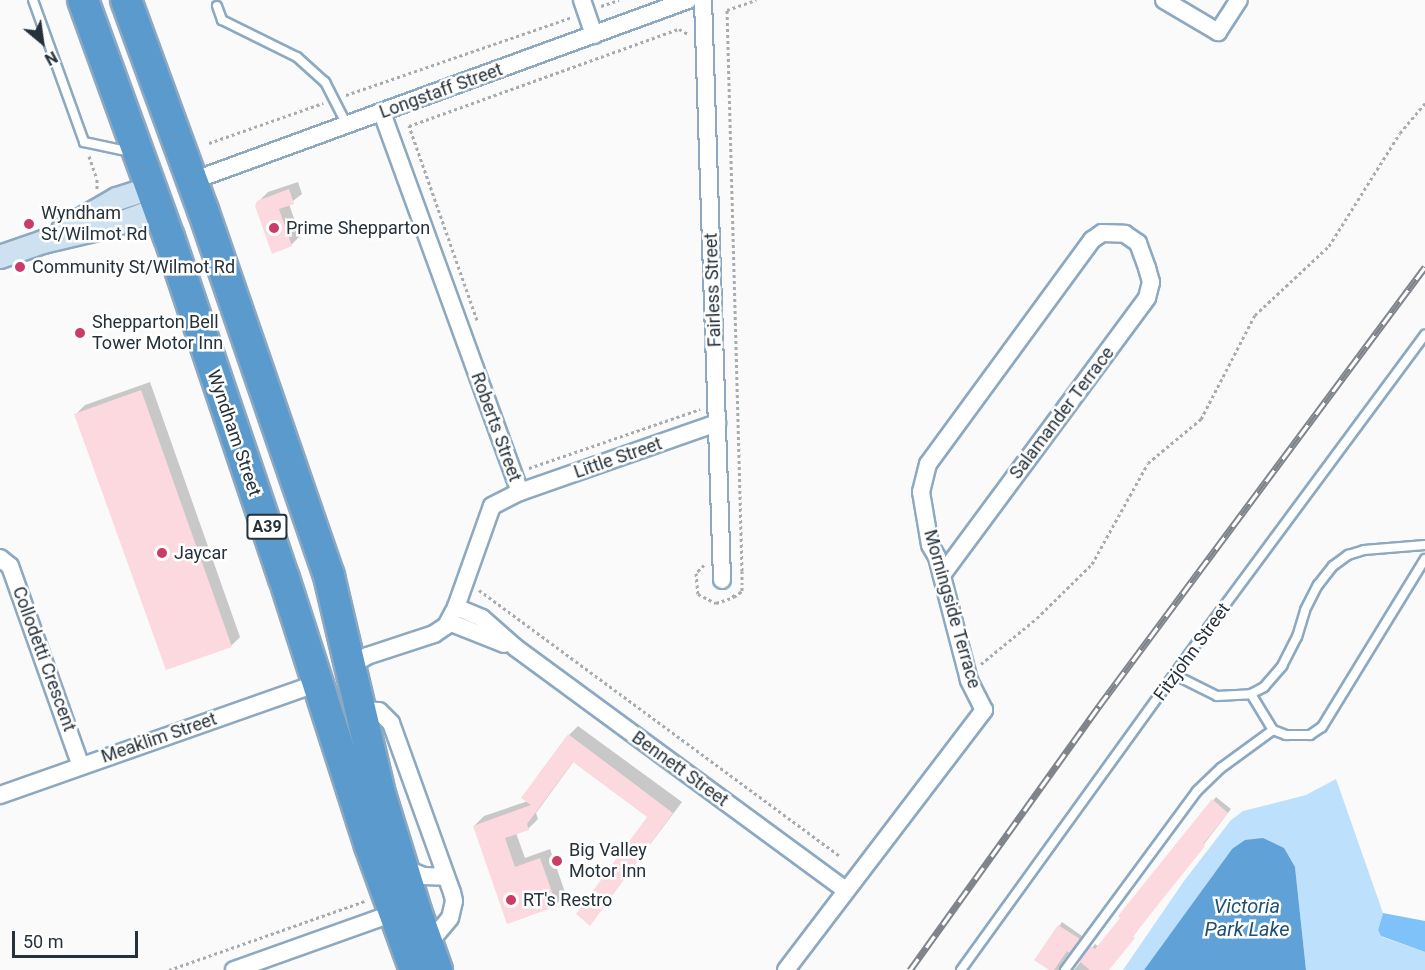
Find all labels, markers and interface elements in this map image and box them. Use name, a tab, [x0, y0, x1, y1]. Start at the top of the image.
north arrow	[12, 12, 72, 72]
text: N	[41, 47, 61, 69]
street label: Longstaff Street	[376, 59, 506, 123]
place label: Wyndham St/Wilmot Rd	[41, 203, 147, 246]
marker: Wyndham St/Wilmot Rd	[22, 217, 36, 231]
place label: Prime Shepparton	[286, 217, 430, 239]
marker: Prime Shepparton	[267, 221, 281, 235]
street label: Fairless Street	[700, 232, 726, 348]
place label: Community St/Wilmot Rd	[32, 256, 235, 278]
marker: Community St/Wilmot Rd	[13, 260, 27, 274]
place label: Shepparton Bell Tower Motor Inn	[92, 312, 223, 354]
marker: Shepparton Bell Tower Motor Inn	[73, 326, 87, 340]
street label: Salamander Terrace	[1005, 342, 1119, 484]
street label: Wyndham Street	[202, 367, 266, 499]
street label: Roberts Street	[466, 369, 526, 485]
street label: Little Street	[571, 433, 665, 483]
road number: A39	[246, 514, 288, 540]
street label: Morningside Terrace	[919, 527, 985, 691]
place label: Jaycar	[174, 542, 227, 564]
marker: Jaycar	[155, 546, 169, 560]
street label: Collodetti Crescent	[8, 584, 80, 734]
street label: Fitzjohn Street	[1149, 599, 1235, 705]
street label: Meaklim Street	[98, 708, 220, 768]
street label: Bennett Street	[628, 727, 732, 811]
place label: Big Valley Motor Inn	[569, 840, 647, 882]
marker: Big Valley Motor Inn	[550, 854, 564, 868]
place label: RT's Restro	[523, 889, 612, 911]
marker: RT's Restro	[504, 893, 518, 907]
water label: Victoria Park Lake	[1205, 894, 1289, 941]
scale bar	[15, 919, 141, 957]
text: 50 m	[23, 931, 63, 952]

